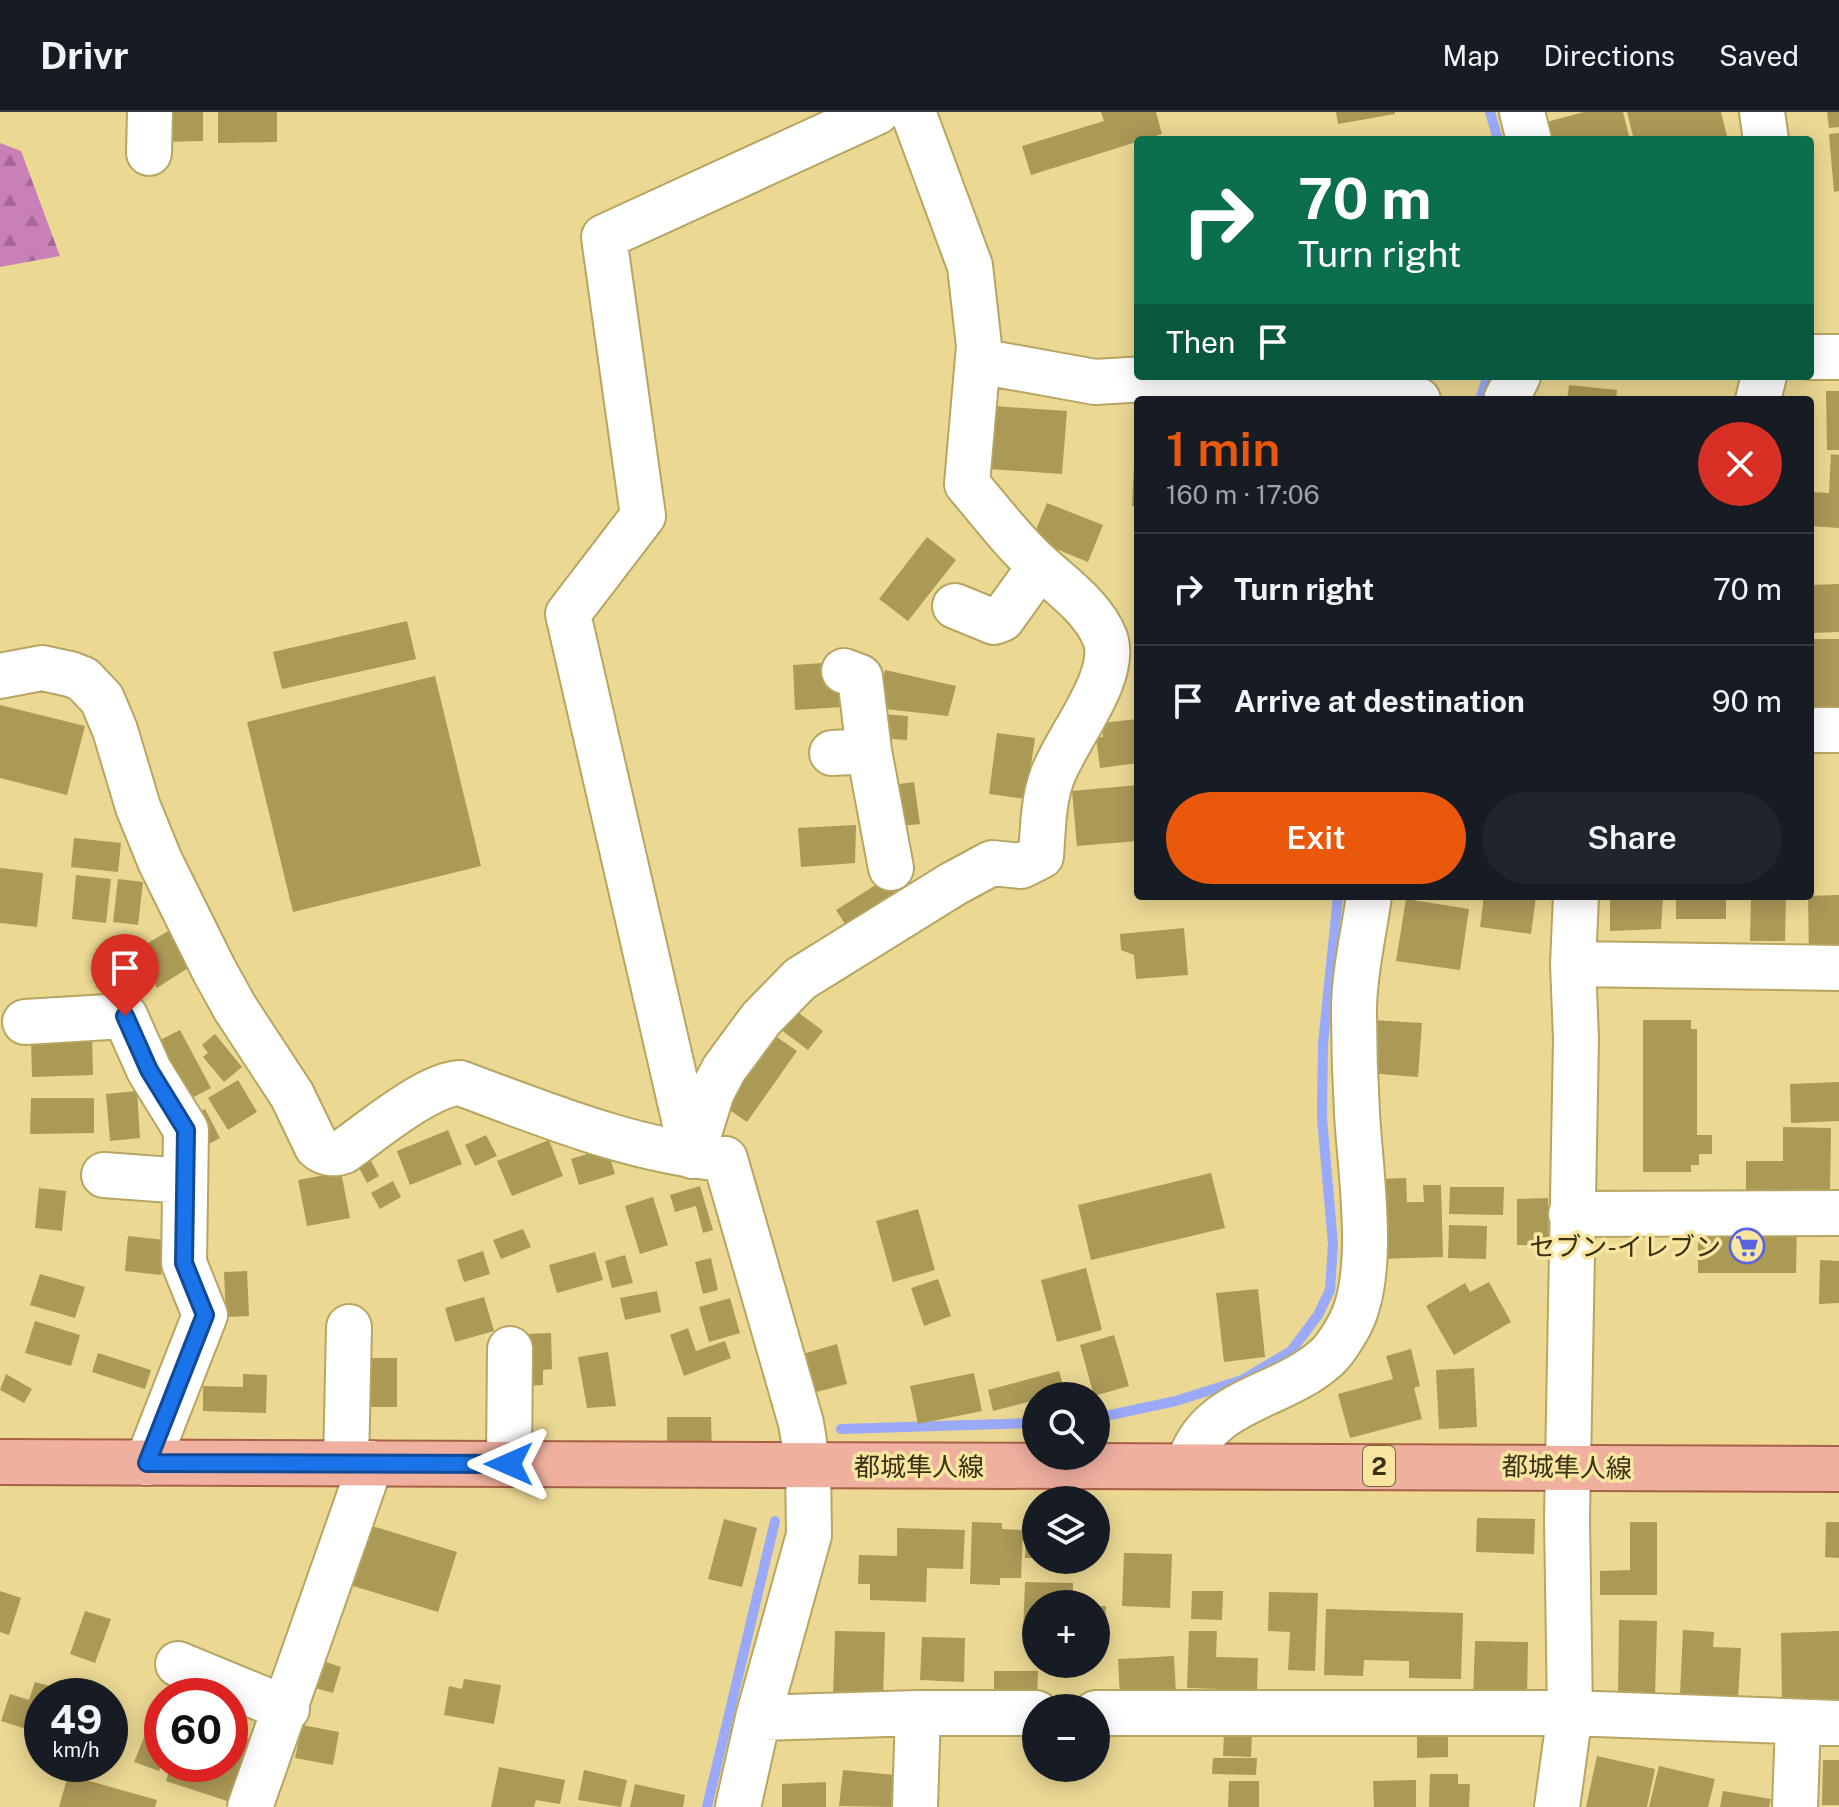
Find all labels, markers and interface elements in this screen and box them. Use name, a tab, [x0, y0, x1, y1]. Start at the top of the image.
text: Drivr	[40, 33, 129, 78]
text: Map	[1443, 39, 1499, 72]
text: Directions	[1543, 39, 1675, 72]
text: Saved	[1719, 39, 1799, 72]
text: 70 m	[1298, 166, 1431, 232]
icon: right	[1166, 168, 1270, 272]
text: Turn right	[1298, 233, 1461, 275]
icon: arrive	[1251, 320, 1295, 364]
text: Then	[1166, 324, 1235, 360]
text: 1 min	[1166, 420, 1280, 477]
button: close	[1698, 422, 1782, 506]
text: 160 m · 17:06	[1166, 479, 1320, 510]
icon: right	[1166, 567, 1210, 611]
text: Turn right	[1234, 571, 1374, 607]
text: 70 m	[1713, 571, 1782, 607]
icon: arrive	[1166, 679, 1210, 723]
text: Arrive at destination	[1234, 683, 1525, 719]
text: 90 m	[1712, 683, 1782, 719]
button: Exit	[1166, 792, 1466, 884]
button: Share	[1482, 792, 1782, 884]
pin	[91, 934, 159, 1016]
icon: arrive	[103, 946, 147, 990]
supermarket icon: セブン-イレブン	[1728, 1227, 1766, 1265]
place label: セブン-イレブン	[1529, 1231, 1721, 1262]
map controls	[1022, 1382, 1110, 1782]
button: search	[1022, 1382, 1110, 1470]
position arrow	[467, 1422, 551, 1506]
road number: 2	[1363, 1446, 1395, 1486]
street label: 都城隼人線	[1502, 1450, 1632, 1484]
street label: 都城隼人線	[854, 1451, 984, 1482]
button: layers	[1022, 1486, 1110, 1574]
button: +	[1022, 1590, 1110, 1678]
speed limit sign: 60	[144, 1678, 248, 1782]
button: −	[1022, 1694, 1110, 1782]
text: 49	[50, 1696, 102, 1743]
text: km/h	[52, 1738, 100, 1762]

